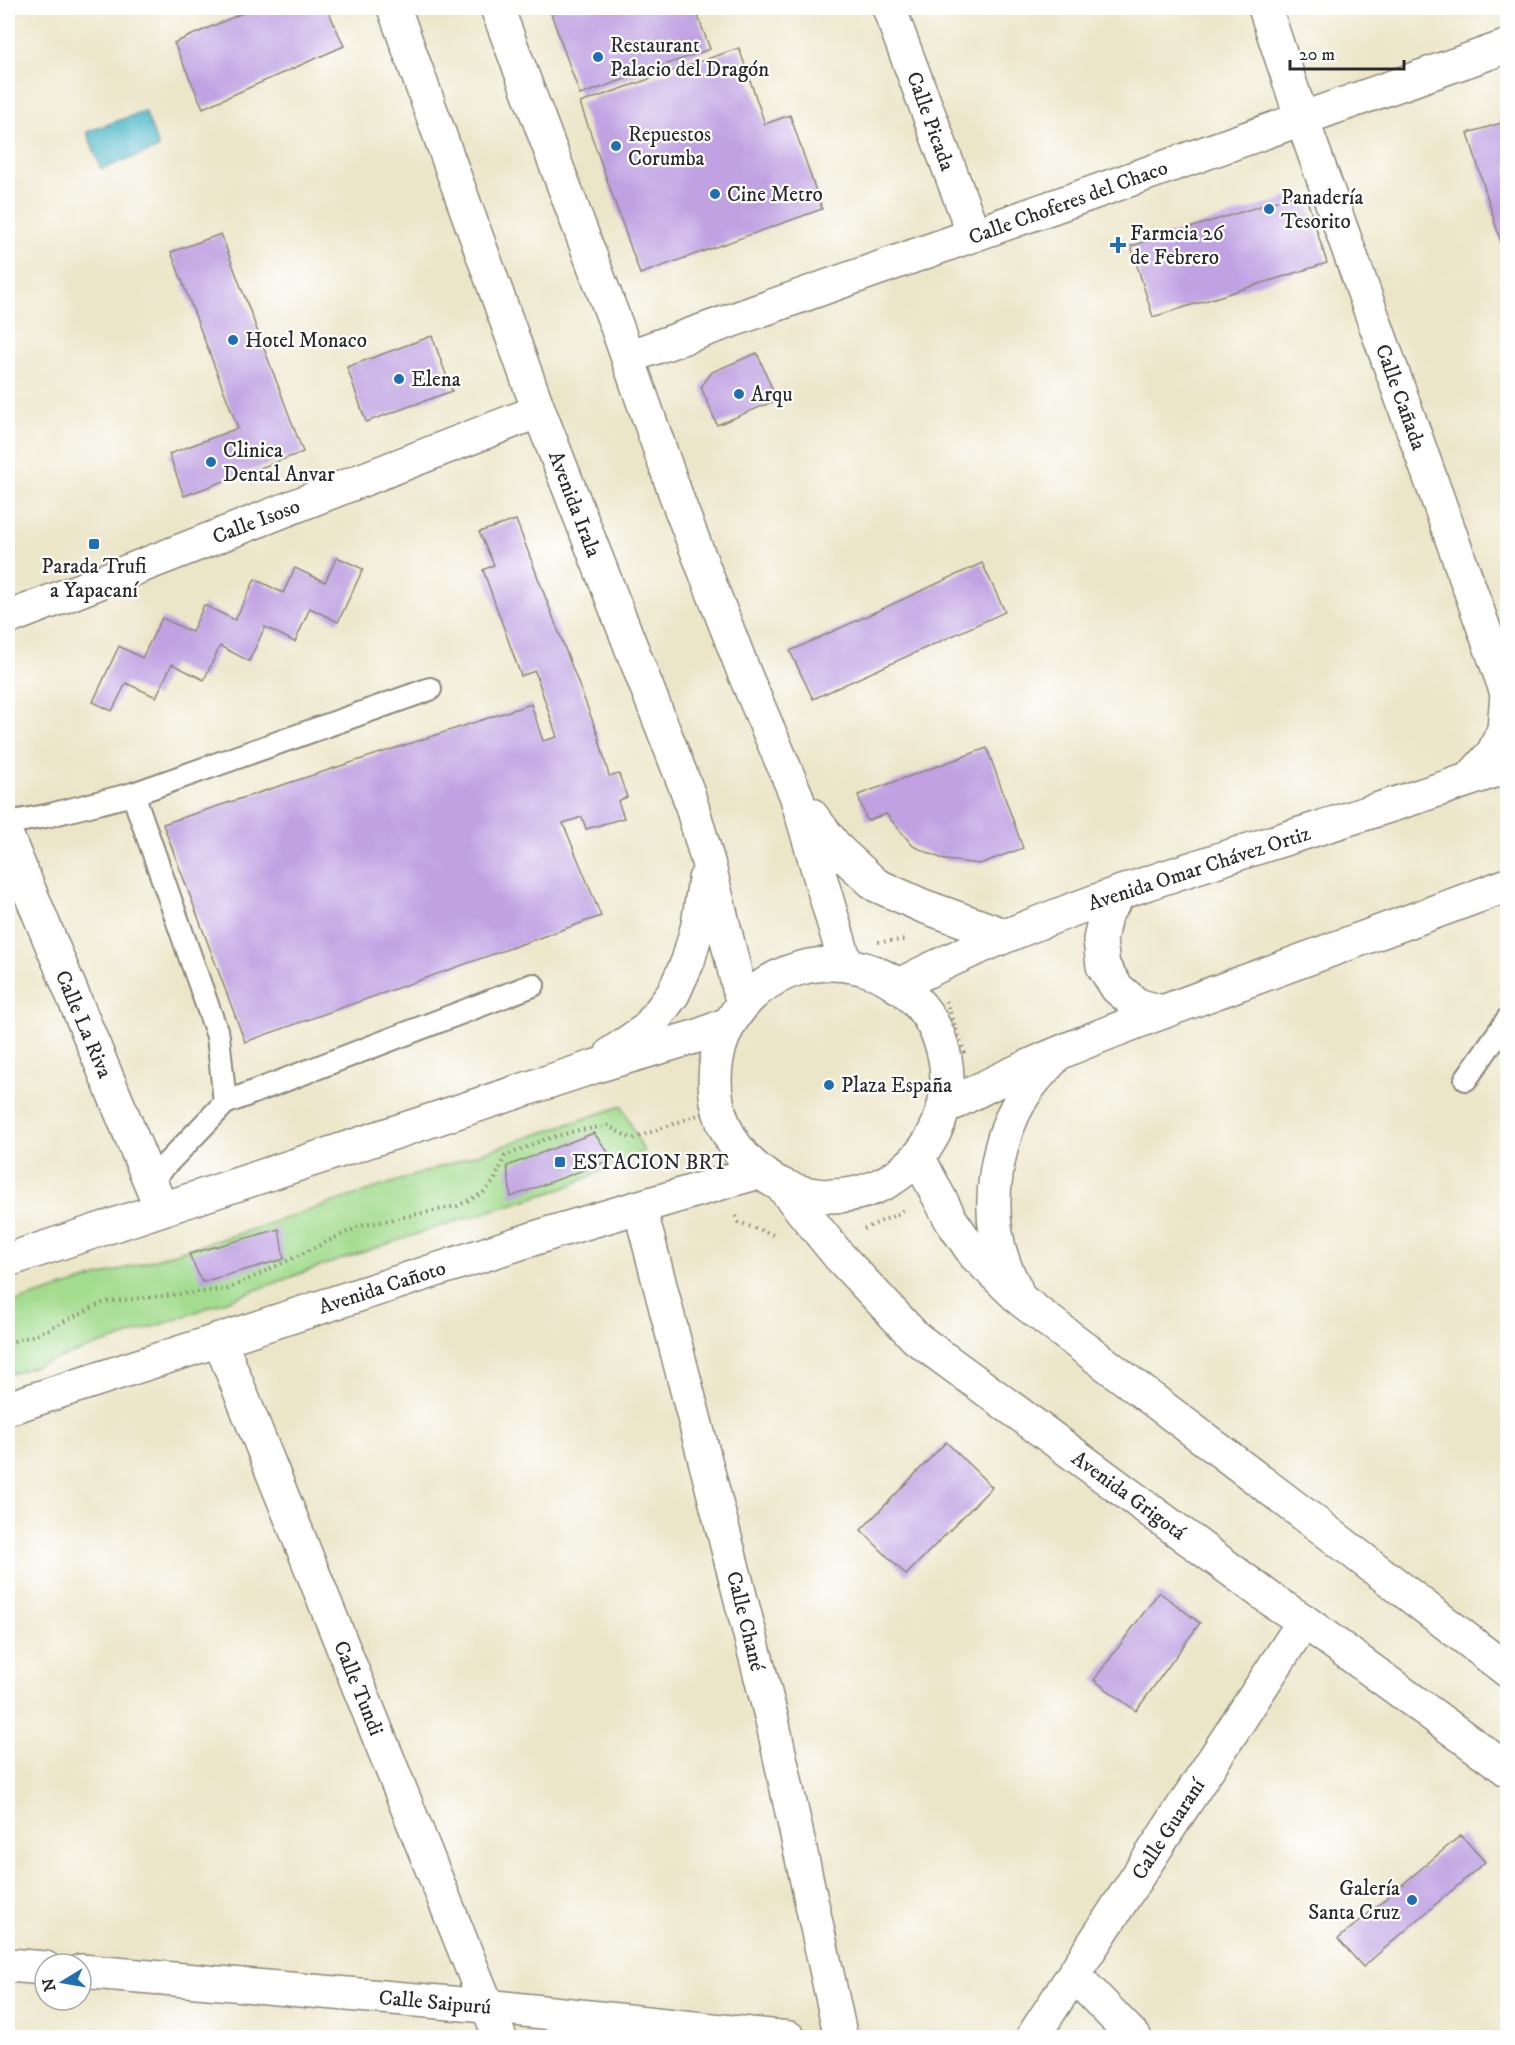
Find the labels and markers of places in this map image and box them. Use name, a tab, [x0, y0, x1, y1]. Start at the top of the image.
place label: Restaurant Palacio del Dragón	[610, 33, 769, 83]
marker: Restaurant Palacio del Dragón	[591, 50, 605, 64]
place label: Repuestos Corumba	[628, 122, 711, 172]
marker: Repuestos Corumba	[609, 139, 623, 153]
place label: Cine Metro	[727, 182, 823, 208]
place label: Panadería Tesorito	[1281, 185, 1363, 235]
marker: Cine Metro	[708, 187, 722, 201]
marker: Panadería Tesorito	[1262, 202, 1276, 216]
place label: Farmcia 26 de Febrero	[1130, 221, 1225, 271]
marker: Farmcia 26 de Febrero	[1111, 238, 1125, 252]
place label: Hotel Monaco	[245, 328, 367, 354]
marker: Hotel Monaco	[226, 333, 240, 347]
place label: Elena	[411, 367, 461, 393]
marker: Elena	[392, 372, 406, 386]
place label: Arqu	[751, 382, 793, 408]
marker: Arqu	[732, 387, 746, 401]
place label: Clinica Dental Anvar	[223, 438, 335, 488]
marker: Clinica Dental Anvar	[204, 455, 218, 469]
marker: Parada Trufi a Yapacaní	[87, 537, 101, 551]
place label: Parada Trufi a Yapacaní	[41, 554, 147, 604]
place label: Plaza España	[841, 1073, 952, 1099]
marker: Plaza España	[822, 1078, 836, 1092]
place label: ESTACION BRT	[572, 1150, 728, 1176]
marker: ESTACION BRT	[553, 1155, 567, 1169]
place label: Galería Santa Cruz	[1308, 1876, 1400, 1926]
marker: Galería Santa Cruz	[1405, 1893, 1419, 1907]

